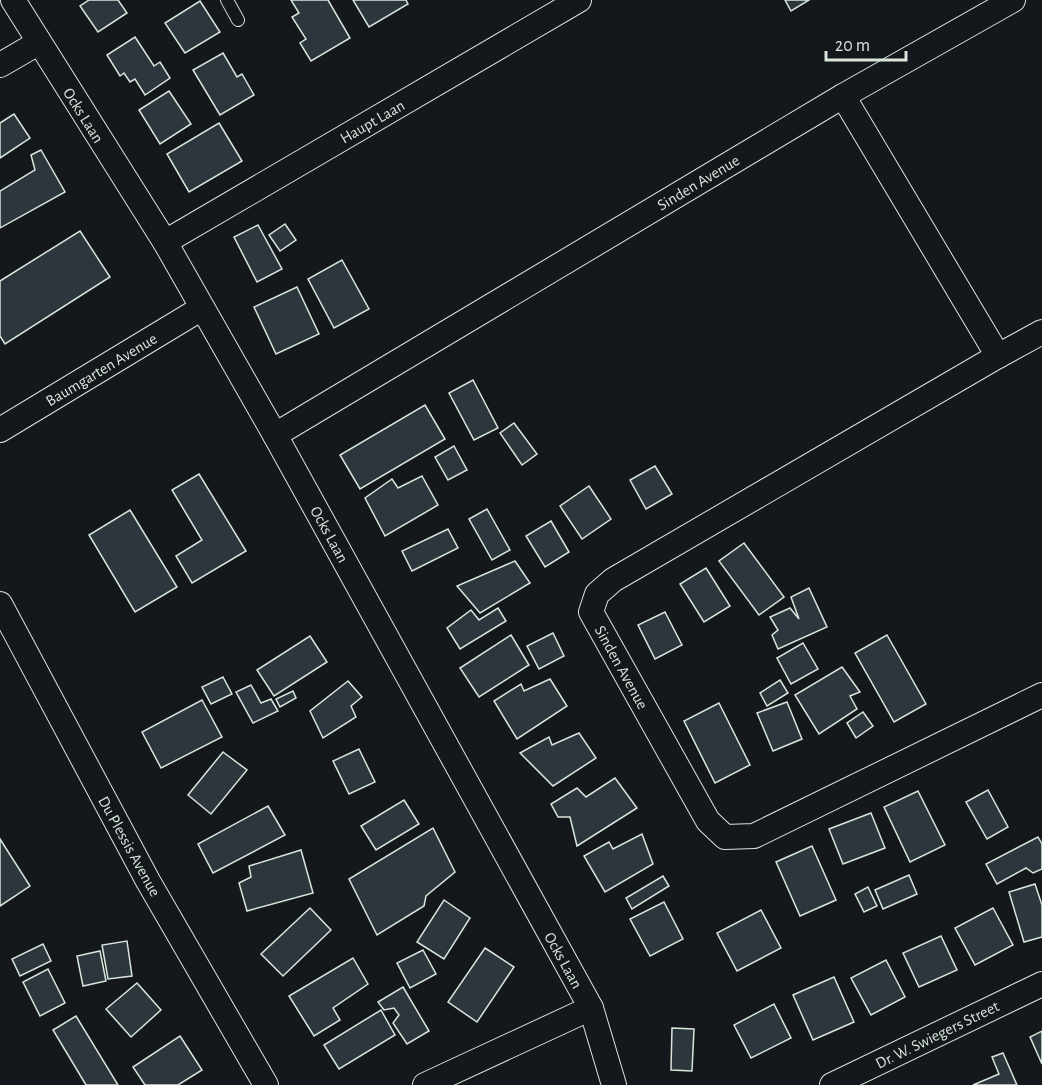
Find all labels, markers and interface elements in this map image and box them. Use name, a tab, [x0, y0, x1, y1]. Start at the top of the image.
scale bar	[826, 24, 906, 62]
text: 20 m	[835, 37, 870, 55]
street label: Ocks Laan	[60, 85, 106, 146]
street label: Haupt Laan	[337, 97, 408, 147]
street label: Sinden Avenue	[655, 152, 742, 214]
street label: Baumgarten Avenue	[43, 330, 160, 409]
street label: Ocks Laan	[307, 504, 351, 565]
street label: Sinden Avenue	[592, 623, 651, 712]
street label: Du Plessis Avenue	[95, 794, 163, 899]
street label: Ocks Laan	[541, 930, 585, 991]
street label: Dr. W. Swiegers Street	[873, 998, 1002, 1072]

